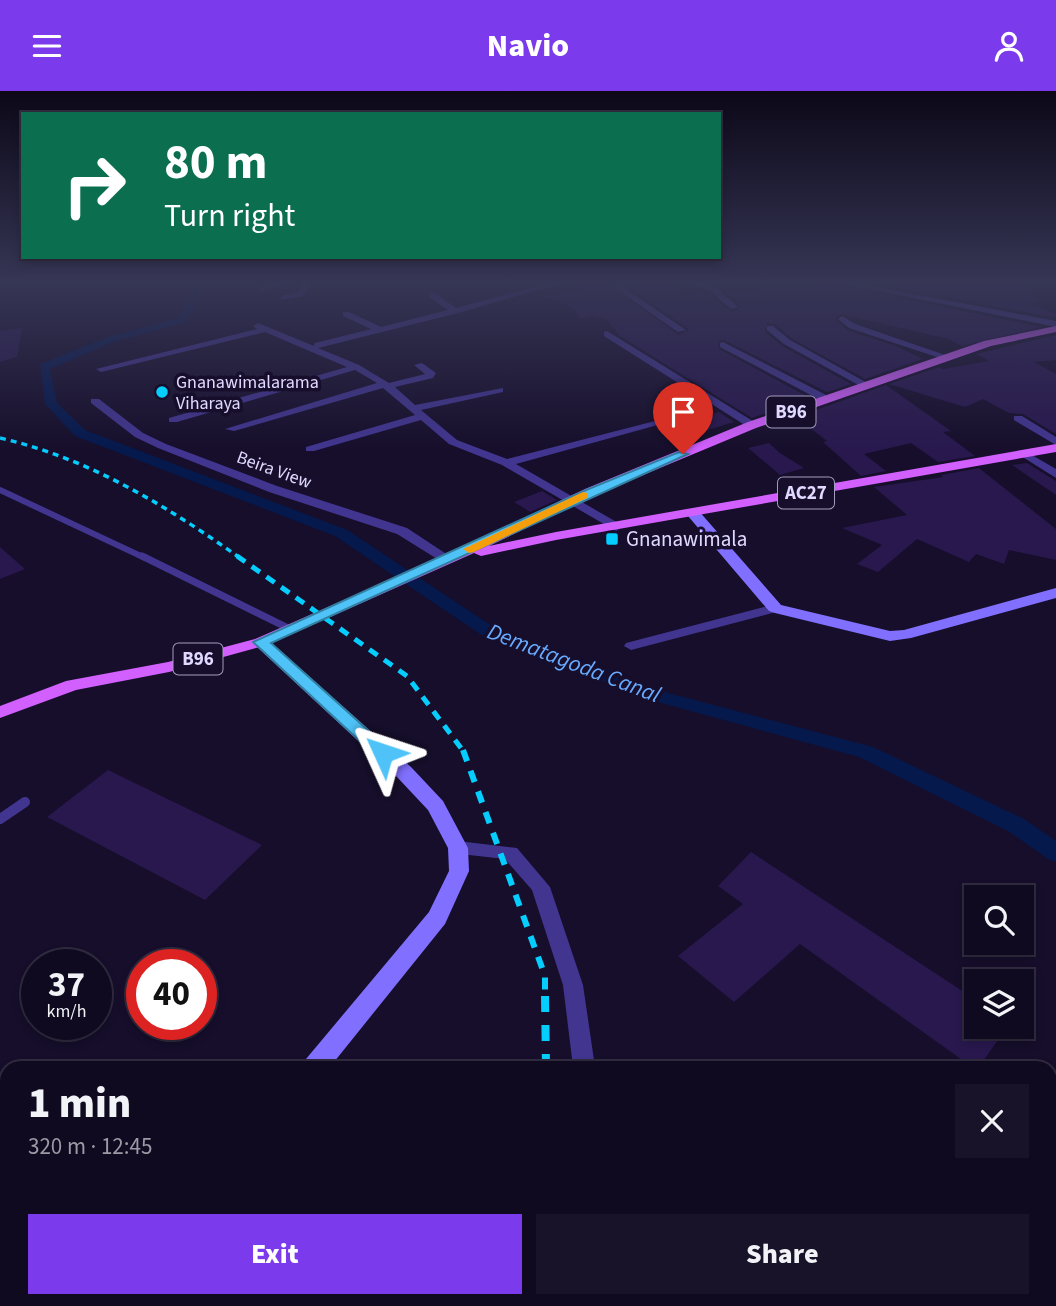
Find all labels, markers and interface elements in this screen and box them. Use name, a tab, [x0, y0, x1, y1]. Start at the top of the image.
text: Navio	[487, 23, 569, 69]
icon: menu	[28, 27, 66, 65]
icon: person	[990, 27, 1028, 65]
text: 80 m	[164, 128, 268, 198]
icon: right	[49, 140, 140, 231]
text: Turn right	[164, 193, 295, 239]
place label: Gnanawimalarama Viharaya	[176, 370, 319, 416]
pin	[653, 382, 713, 454]
marker: Gnanawimalarama Viharaya	[154, 384, 170, 400]
icon: arrive	[664, 393, 702, 431]
road number: B96	[766, 397, 816, 427]
street label: Beira View	[233, 445, 315, 495]
road number: AC27	[778, 477, 834, 509]
place label: Gnanawimala	[626, 524, 747, 554]
marker: Gnanawimala	[604, 531, 620, 547]
water label: Dematagoda Canal	[483, 615, 666, 711]
road number: B96	[174, 643, 222, 674]
position arrow	[346, 716, 420, 790]
map controls	[964, 885, 1034, 1039]
button: search	[964, 885, 1034, 955]
speed limit sign: 40	[126, 949, 217, 1040]
text: 37	[48, 960, 85, 1010]
button: layers	[964, 969, 1034, 1039]
text: km/h	[47, 999, 86, 1024]
text: 1 min	[28, 1074, 131, 1134]
button: close	[955, 1084, 1029, 1158]
text: 320 m · 12:45	[28, 1130, 152, 1163]
button: Exit	[28, 1214, 522, 1294]
button: Share	[536, 1214, 1029, 1294]

